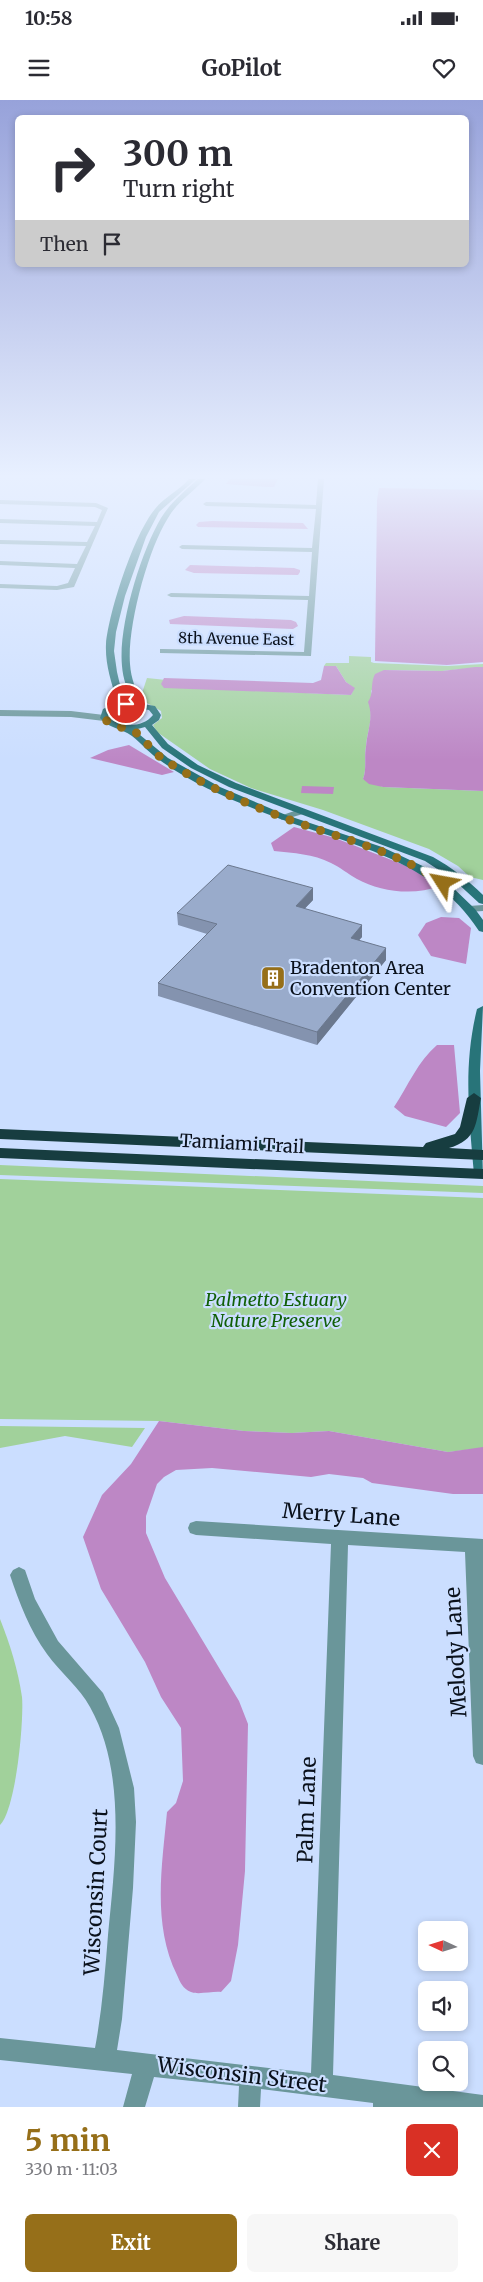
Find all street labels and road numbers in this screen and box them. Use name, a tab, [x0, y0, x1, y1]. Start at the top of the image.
street label: 8th Avenue East	[178, 628, 294, 649]
street label: Tamiami Trail	[179, 1129, 305, 1158]
street label: Merry Lane	[281, 1497, 401, 1532]
street label: Melody Lane	[439, 1586, 472, 1718]
street label: Palm Lane	[291, 1756, 322, 1864]
street label: Wisconsin Court	[78, 1808, 113, 1977]
street label: Wisconsin Street	[155, 2051, 328, 2098]

